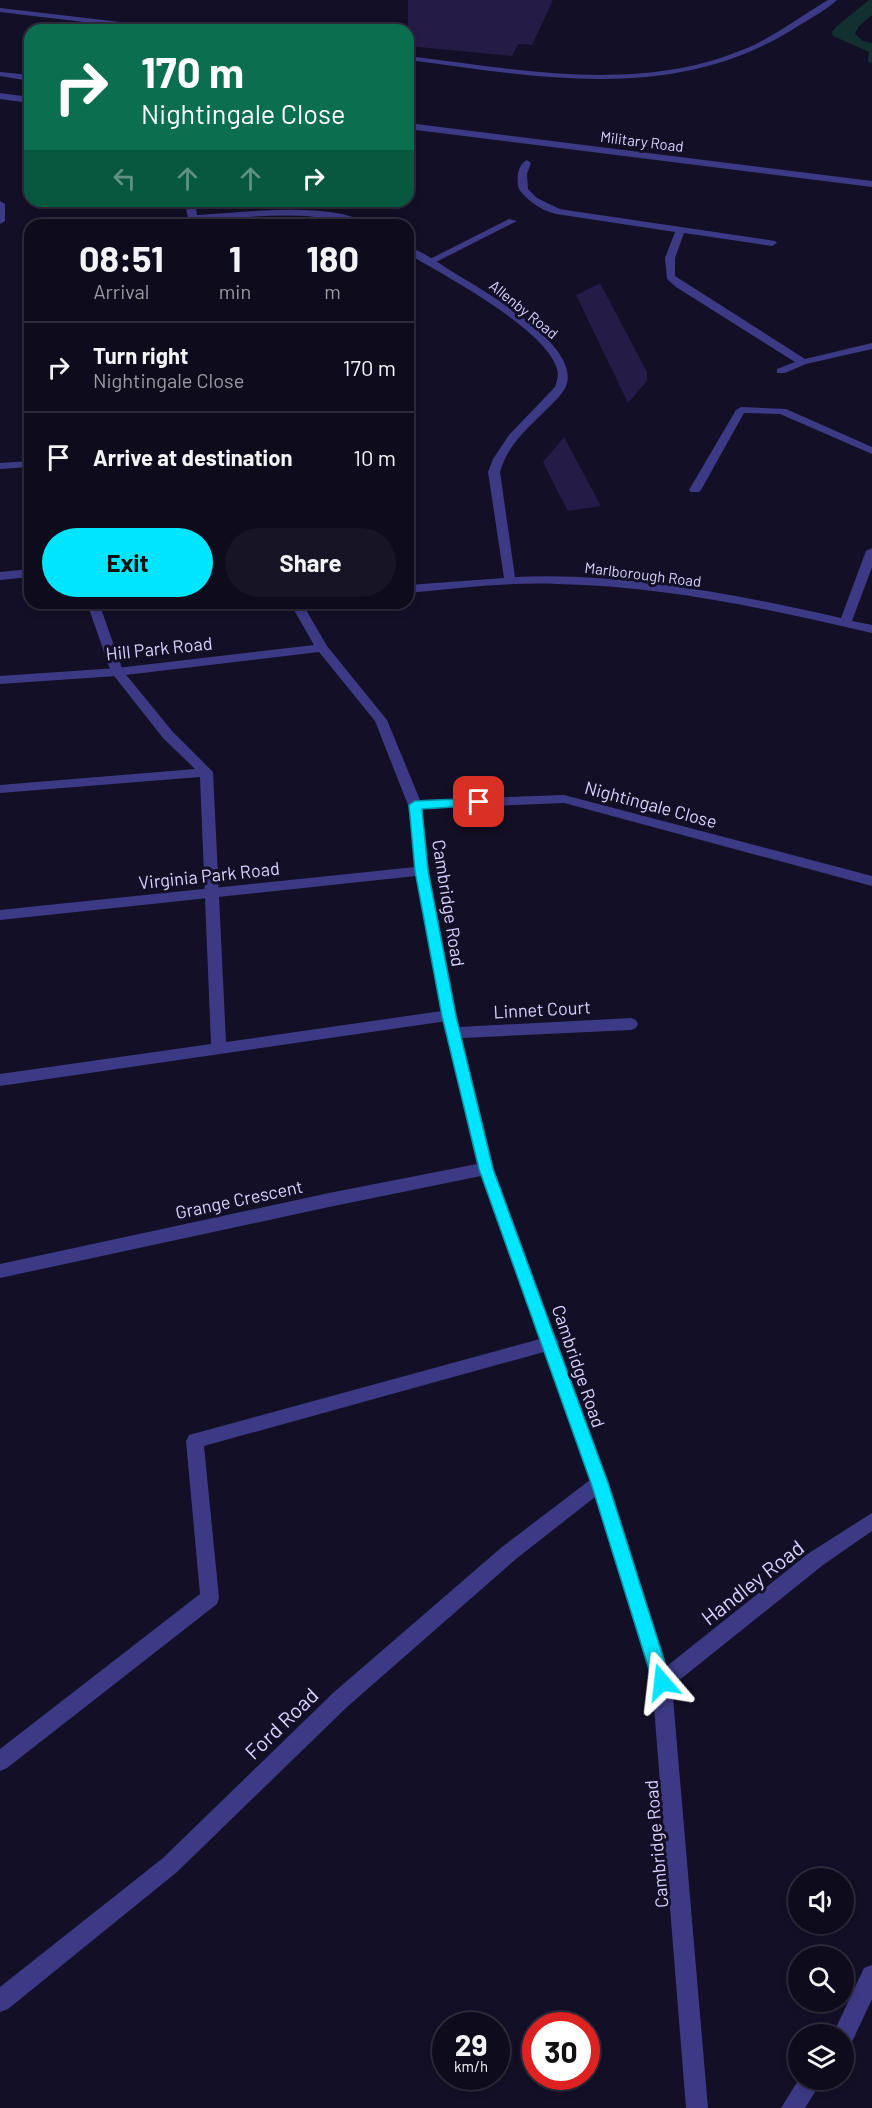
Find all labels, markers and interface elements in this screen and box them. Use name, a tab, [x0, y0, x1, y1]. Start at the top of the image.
text: 170 m	[141, 46, 244, 96]
icon: right	[42, 48, 120, 126]
text: Nightingale Close	[141, 97, 345, 129]
street label: Military Road	[599, 127, 685, 155]
icon: left	[108, 162, 141, 195]
icon: ahead	[171, 162, 204, 195]
icon: ahead	[234, 162, 267, 195]
icon: right	[297, 162, 330, 195]
text: 08:51	[79, 236, 164, 279]
text: 1	[229, 236, 241, 279]
text: 180	[306, 236, 359, 279]
street label: Allenby Road	[486, 276, 562, 342]
text: Arrival	[93, 279, 149, 303]
text: min	[219, 279, 251, 303]
text: m	[324, 279, 341, 303]
text: Turn right	[93, 342, 188, 368]
icon: right	[42, 351, 75, 384]
text: 170 m	[343, 354, 396, 380]
text: Nightingale Close	[93, 368, 244, 392]
icon: arrive	[42, 441, 75, 474]
text: Arrive at destination	[93, 444, 292, 470]
text: 10 m	[353, 444, 396, 470]
button: Exit	[42, 528, 213, 597]
button: Share	[225, 528, 396, 597]
street label: Marlborough Road	[584, 558, 702, 590]
street label: Hill Park Road	[105, 631, 213, 665]
pin	[453, 776, 504, 827]
street label: Nightingale Close	[582, 776, 720, 832]
icon: arrive	[462, 785, 495, 818]
street label: Cambridge Road	[428, 838, 470, 968]
street label: Virginia Park Road	[137, 857, 281, 893]
street label: Linnet Court	[493, 995, 591, 1023]
street label: Grange Crescent	[173, 1175, 305, 1223]
street label: Cambridge Road	[548, 1302, 610, 1430]
street label: Handley Road	[696, 1534, 808, 1630]
position arrow	[630, 1650, 694, 1714]
street label: Ford Road	[239, 1682, 323, 1764]
street label: Cambridge Road	[639, 1779, 673, 1909]
map controls	[788, 1868, 854, 2090]
button: sound	[788, 1868, 854, 1934]
button: search	[788, 1946, 854, 2012]
speed limit sign: 30	[522, 2012, 600, 2090]
button: layers	[788, 2024, 854, 2090]
text: 29	[455, 2026, 487, 2062]
text: km/h	[454, 2057, 488, 2075]

